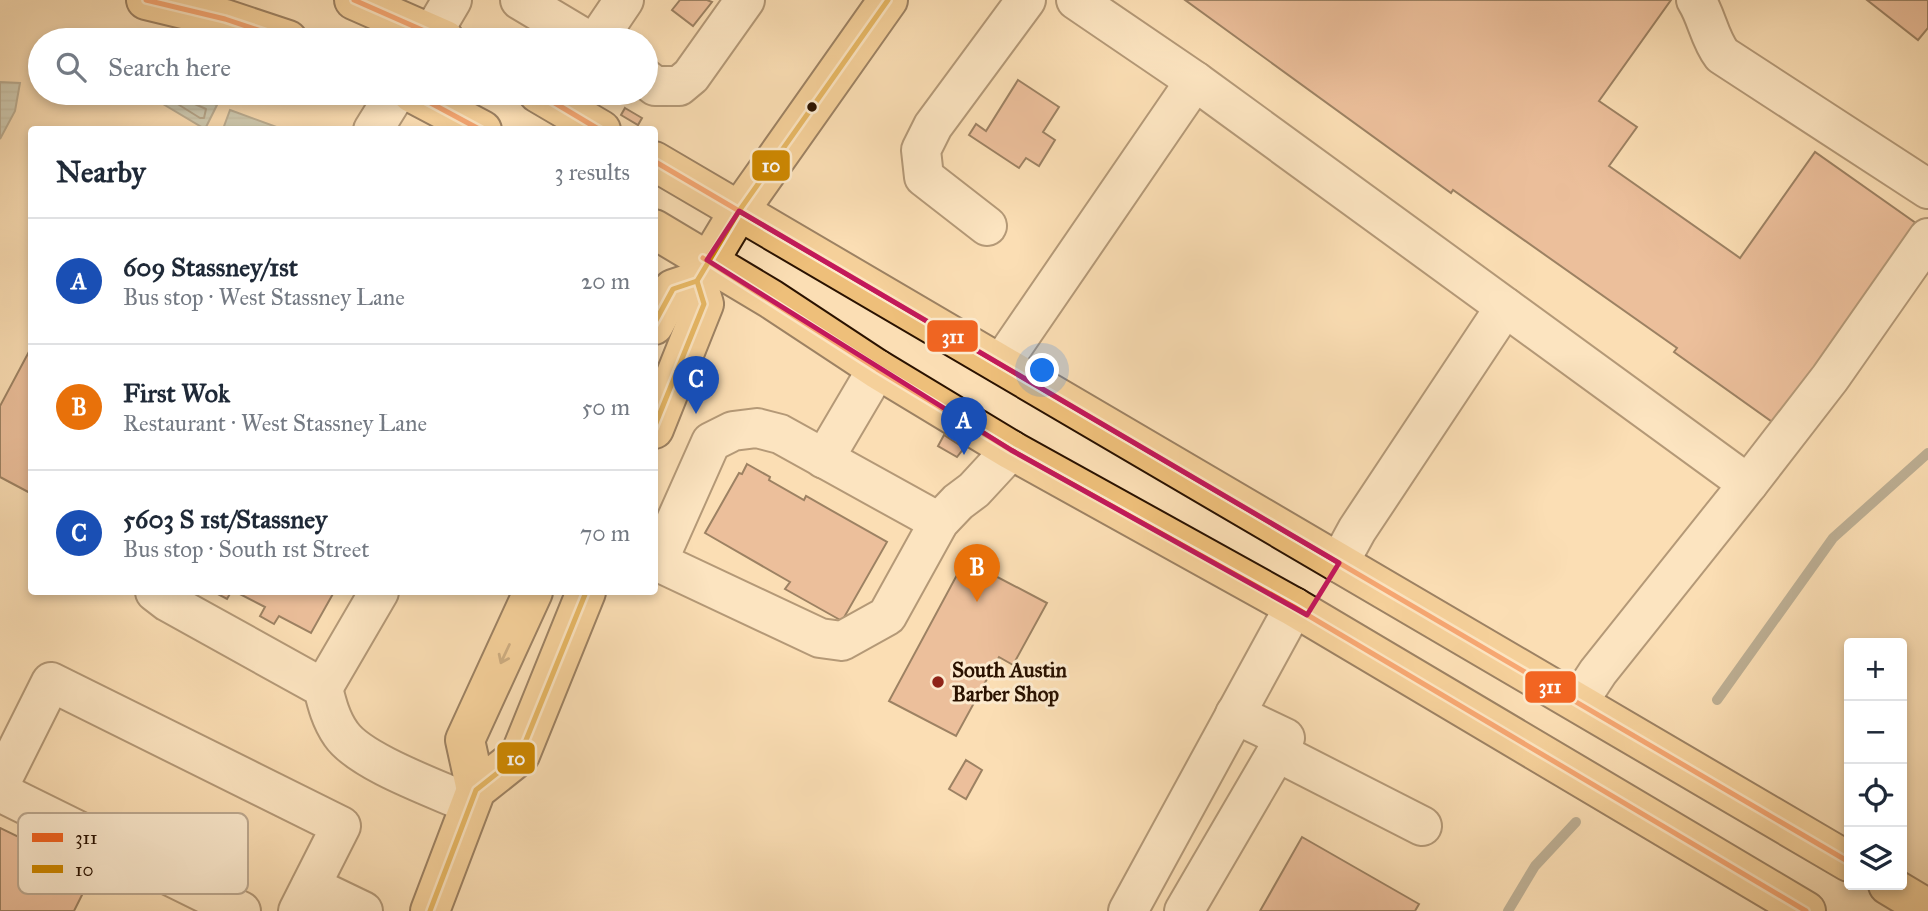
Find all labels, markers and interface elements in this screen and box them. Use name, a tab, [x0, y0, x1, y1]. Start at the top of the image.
search box	[28, 28, 658, 105]
icon: search	[52, 48, 90, 86]
text: Search here	[108, 51, 231, 83]
unlabelled marker	[805, 100, 819, 114]
line badge: 10	[751, 149, 791, 182]
text: Nearby	[56, 154, 146, 190]
text: 10	[762, 154, 780, 177]
text: 3 results	[554, 158, 630, 186]
text: 609 Stassney/1st	[123, 251, 298, 283]
text: A	[71, 267, 87, 295]
text: 20 m	[581, 267, 630, 295]
text: Bus stop · West Stassney Lane	[123, 283, 405, 311]
line badge: 311	[926, 319, 979, 353]
text: 311	[942, 325, 965, 349]
your location	[1025, 353, 1059, 387]
pin: C	[673, 356, 719, 414]
text: First Wok	[123, 377, 230, 409]
text: B	[71, 393, 87, 421]
text: 50 m	[582, 393, 630, 421]
pin: A	[941, 397, 987, 455]
text: Restaurant · West Stassney Lane	[123, 409, 427, 437]
text: 5603 S 1st/Stassney	[123, 503, 327, 535]
text: C	[71, 519, 87, 547]
text: 70 m	[580, 519, 630, 547]
text: Bus stop · South 1st Street	[123, 535, 369, 563]
pin: B	[954, 544, 1000, 602]
map controls	[1844, 638, 1907, 890]
button: +	[1844, 638, 1907, 701]
one-way arrow	[498, 642, 511, 664]
place label: South Austin Barber Shop	[952, 657, 1068, 707]
line badge: 311	[1524, 670, 1577, 704]
marker: South Austin Barber Shop	[930, 674, 946, 690]
text: 311	[1539, 675, 1562, 699]
button: −	[1844, 701, 1907, 764]
line badge: 10	[496, 741, 536, 775]
text: 10	[507, 747, 525, 770]
button: locate	[1844, 764, 1907, 827]
legend	[18, 813, 248, 894]
text: 311	[75, 826, 98, 849]
button: layers	[1844, 827, 1907, 890]
text: 10	[75, 858, 93, 881]

